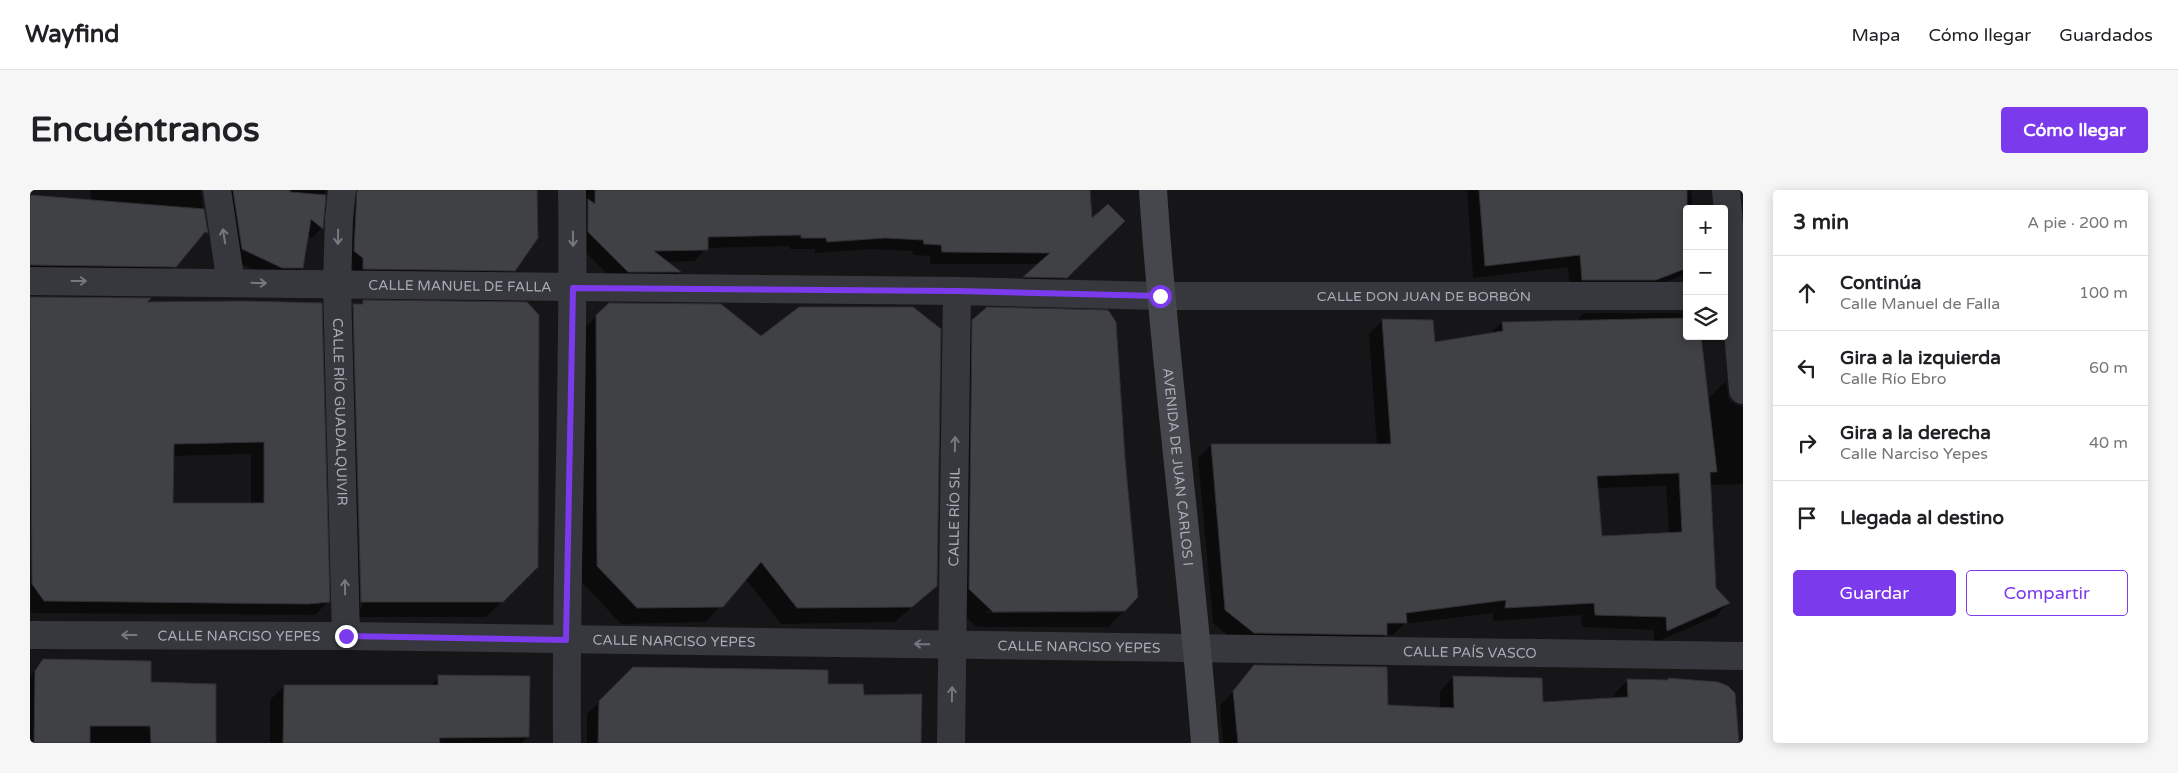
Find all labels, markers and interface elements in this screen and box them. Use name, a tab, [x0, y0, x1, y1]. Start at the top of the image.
text: Wayfind	[25, 20, 120, 49]
text: Mapa	[1851, 24, 1900, 46]
text: Cómo llegar	[1928, 24, 2031, 46]
text: Guardados	[2059, 24, 2153, 46]
button: Cómo llegar	[2001, 107, 2148, 153]
text: Encuéntranos	[30, 109, 260, 151]
map controls	[1683, 205, 1728, 340]
button: +	[1683, 205, 1728, 250]
text: 3 min	[1793, 210, 1849, 235]
text: A pie · 200 m	[2027, 213, 2128, 233]
one-way arrow	[333, 228, 343, 245]
one-way arrow	[218, 229, 228, 245]
one-way arrow	[568, 230, 577, 246]
button: −	[1683, 250, 1728, 295]
text: Continúa	[1840, 272, 1922, 294]
one-way arrow	[70, 276, 86, 286]
street label: CALLE MANUEL DE FALLA	[368, 277, 552, 296]
one-way arrow	[250, 278, 266, 288]
icon: ahead	[1793, 279, 1821, 307]
text: 100 m	[2079, 283, 2128, 303]
route start	[1149, 285, 1172, 308]
street label: CALLE DON JUAN DE BORBÓN	[1317, 288, 1531, 305]
text: Calle Manuel de Falla	[1840, 294, 2000, 314]
button: layers	[1683, 295, 1728, 340]
street label: CALLE RÍO GUADALQUIVIR	[329, 318, 351, 506]
text: Gira a la izquierda	[1840, 347, 2001, 369]
icon: left	[1793, 354, 1821, 382]
text: 60 m	[2089, 358, 2128, 378]
street label: AVENIDA DE JUAN CARLOS I	[1159, 367, 1197, 567]
text: Calle Río Ebro	[1840, 369, 1946, 389]
text: Gira a la derecha	[1840, 422, 1991, 444]
icon: right	[1793, 429, 1821, 457]
text: 40 m	[2089, 433, 2128, 453]
one-way arrow	[950, 437, 960, 453]
text: Calle Narciso Yepes	[1840, 444, 1988, 464]
street label: CALLE RÍO SIL	[945, 468, 964, 566]
icon: arrive	[1793, 504, 1821, 532]
text: Llegada al destino	[1840, 507, 2004, 529]
button: Guardar	[1793, 570, 1956, 616]
button: Compartir	[1966, 570, 2128, 616]
one-way arrow	[340, 579, 349, 595]
route end	[335, 625, 358, 648]
street label: CALLE NARCISO YEPES	[158, 627, 321, 645]
one-way arrow	[121, 630, 138, 640]
street label: CALLE NARCISO YEPES	[592, 632, 756, 651]
street label: CALLE NARCISO YEPES	[997, 637, 1161, 657]
one-way arrow	[914, 639, 930, 649]
street label: CALLE PAÍS VASCO	[1403, 643, 1537, 662]
one-way arrow	[947, 687, 957, 703]

